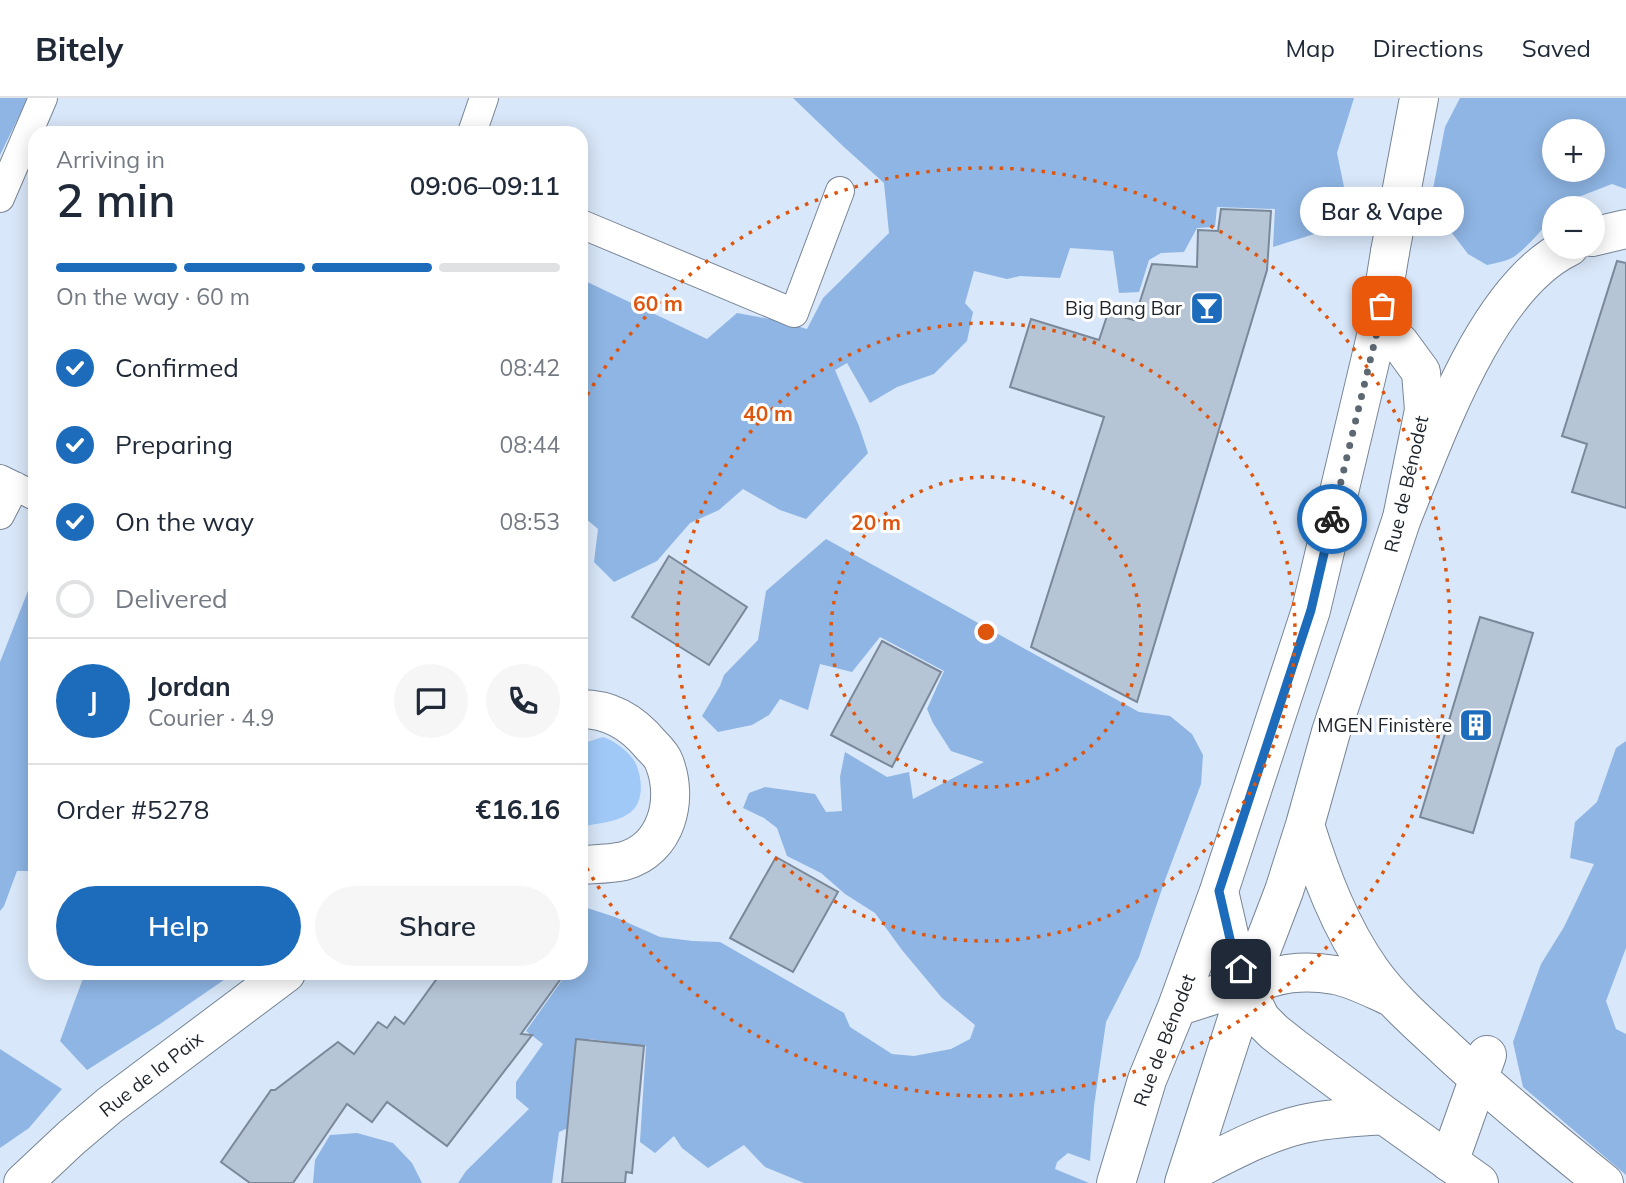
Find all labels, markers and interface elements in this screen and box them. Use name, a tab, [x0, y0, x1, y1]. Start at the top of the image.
text: Bitely	[35, 28, 123, 69]
text: Map	[1285, 33, 1335, 63]
text: Directions	[1373, 33, 1484, 63]
text: Saved	[1522, 33, 1591, 63]
map controls	[1542, 119, 1605, 259]
button: +	[1542, 119, 1605, 182]
text: Arriving in	[56, 145, 165, 174]
text: 09:06–09:11	[410, 169, 560, 202]
text: 2 min	[56, 171, 175, 229]
callout: Bar & Vape	[1300, 187, 1464, 236]
button: −	[1542, 196, 1605, 259]
text: Bar & Vape	[1321, 197, 1443, 226]
pin	[1352, 276, 1412, 336]
text: On the way · 60 m	[56, 282, 250, 311]
icon: bag	[1363, 287, 1401, 325]
bar icon: Big Bang Bar	[1188, 289, 1226, 327]
text: 60 m	[633, 290, 683, 316]
place label: Big Bang Bar	[1065, 296, 1182, 320]
icon: check	[56, 349, 94, 387]
text: Confirmed	[115, 351, 239, 384]
text: 08:42	[500, 353, 560, 382]
text: 40 m	[743, 400, 793, 426]
street label: Rue de Bénodet	[1379, 413, 1433, 555]
icon: check	[56, 426, 94, 464]
text: Preparing	[115, 428, 233, 461]
text: 08:44	[500, 430, 560, 459]
courier	[1297, 484, 1367, 554]
icon: bike	[1313, 500, 1351, 538]
icon: check	[56, 503, 94, 541]
text: On the way	[115, 505, 254, 538]
text: 08:53	[500, 507, 560, 536]
text: 20 m	[851, 509, 901, 535]
text: Delivered	[115, 582, 228, 615]
centre of rings	[974, 620, 998, 644]
button: chat	[394, 664, 468, 738]
button: phone	[486, 664, 560, 738]
text: Jordan	[148, 670, 231, 703]
text: J	[88, 685, 98, 718]
text: Courier · 4.9	[148, 703, 274, 732]
building icon: MGEN Finistère	[1457, 706, 1495, 744]
place label: MGEN Finistère	[1317, 713, 1452, 737]
text: Order #5278	[56, 793, 209, 826]
text: €16.16	[476, 793, 560, 826]
button: Help	[56, 886, 301, 966]
button: Share	[315, 886, 560, 966]
pin	[1211, 939, 1271, 999]
icon: home	[1222, 950, 1260, 988]
street label: Rue de Bénodet	[1128, 970, 1200, 1110]
street label: Rue de la Paix	[94, 1026, 208, 1122]

